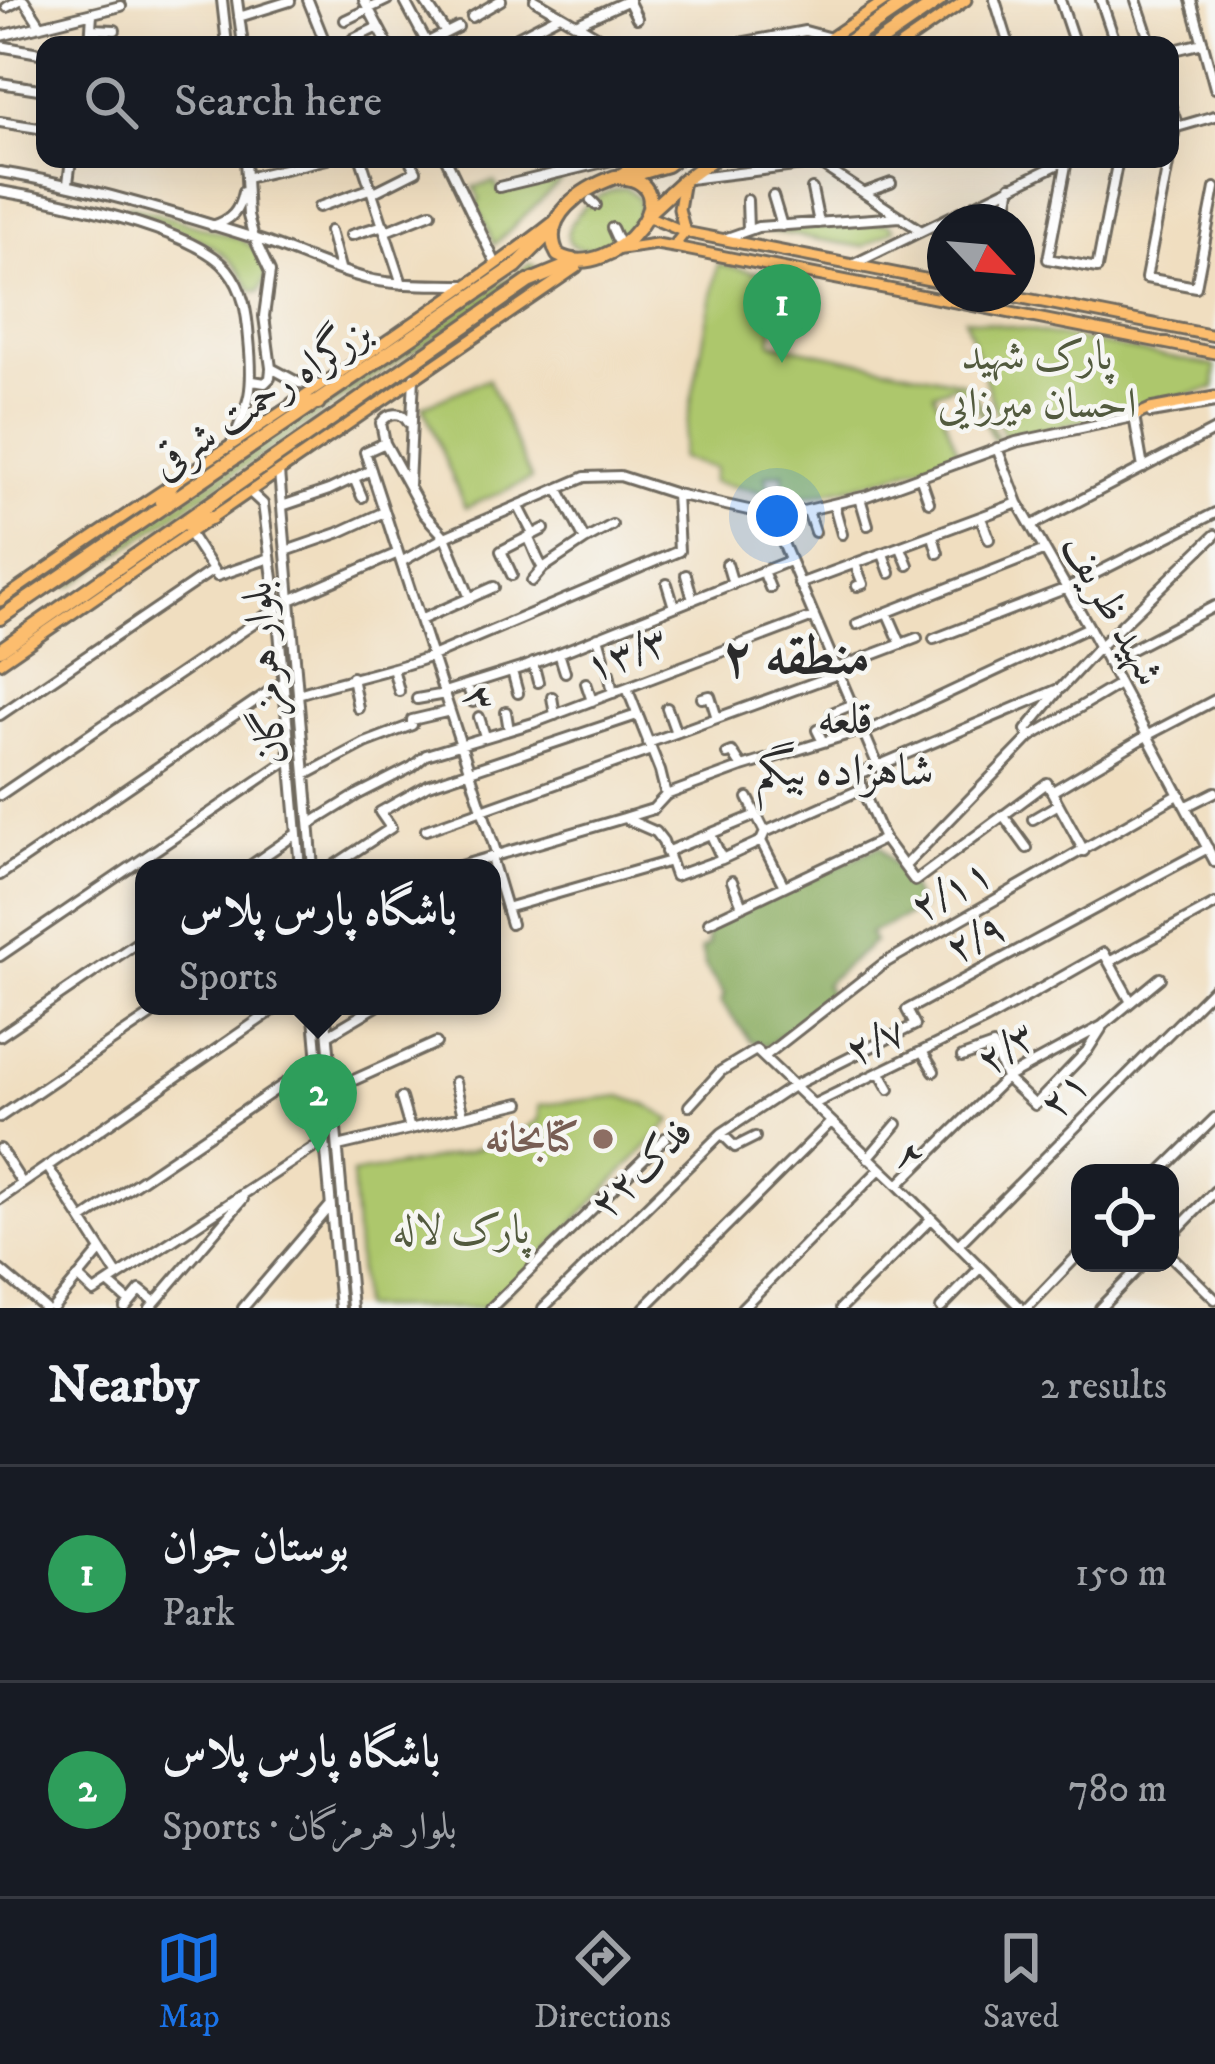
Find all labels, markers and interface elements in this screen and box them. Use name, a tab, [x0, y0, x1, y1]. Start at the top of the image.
search box	[36, 36, 1179, 168]
icon: search	[78, 69, 144, 135]
text: Search here	[174, 74, 382, 130]
north arrow	[927, 204, 1035, 312]
pin: 1	[743, 264, 821, 363]
street label: بزرگراه رحمت شرقی	[140, 304, 382, 492]
park label: پارک شهید احسان میرزایی	[937, 331, 1137, 431]
your location	[747, 486, 807, 546]
street label: شهید ظریف	[1049, 525, 1175, 695]
street label: بلوار هرمزگان	[231, 579, 301, 767]
street label: ۱۳/۳	[578, 615, 676, 695]
district label: منطقه ۲	[722, 624, 870, 691]
street label: ۳	[449, 679, 507, 719]
district label: قلعه شاهزاده بیگم	[756, 692, 934, 812]
street label: ۲/۱۱	[902, 848, 1002, 934]
popup	[135, 859, 501, 1015]
text: باشگاه پارس پلاس	[179, 883, 457, 939]
street label: ۲/۹	[937, 902, 1015, 976]
text: Sports	[179, 953, 278, 1002]
street label: ۲/۷	[838, 1006, 914, 1078]
street label: ۲/۳	[967, 1011, 1047, 1087]
pin: 2	[279, 1054, 357, 1153]
street label: ۲۱	[1029, 1059, 1101, 1131]
street label: فدک۲۲	[579, 1107, 705, 1231]
place label: کتابخانه	[485, 1113, 579, 1165]
marker: کتابخانه	[590, 1126, 616, 1152]
street label: ۲	[883, 1130, 937, 1184]
map controls	[1071, 1164, 1179, 1272]
button: locate	[1071, 1164, 1179, 1272]
park label: پارک لاله	[392, 1205, 532, 1259]
text: Nearby	[48, 1354, 199, 1418]
text: 2 results	[1040, 1362, 1167, 1411]
text: بوستان جوان	[162, 1519, 349, 1575]
text: 1	[80, 1549, 94, 1598]
text: 150 m	[1075, 1549, 1167, 1598]
text: Park	[162, 1589, 235, 1638]
text: باشگاه پارس پلاس	[162, 1725, 440, 1781]
text: 2	[77, 1765, 97, 1814]
text: 780 m	[1068, 1765, 1167, 1814]
text: Sports · بلوار هرمزگان	[162, 1803, 457, 1852]
tab: Map	[156, 1925, 222, 2038]
tab: Directions	[534, 1925, 671, 2038]
tab: Saved	[983, 1925, 1059, 2038]

